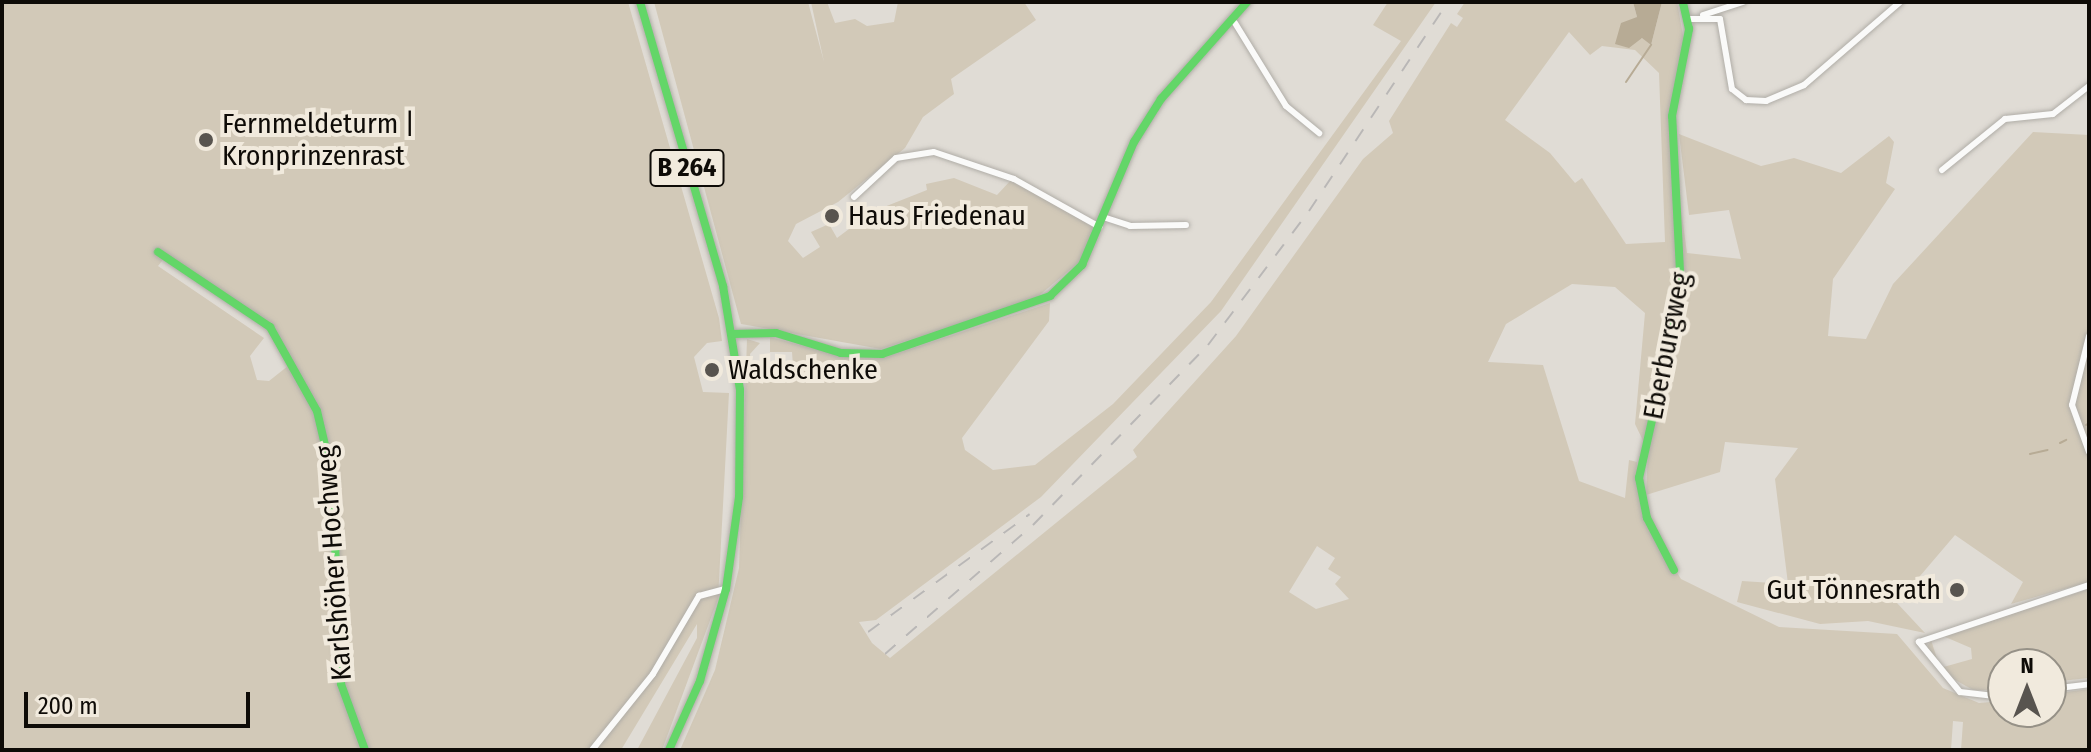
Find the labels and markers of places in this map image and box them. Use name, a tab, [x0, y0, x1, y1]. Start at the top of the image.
place label: Fernmeldeturm | Kronprinzenrast	[222, 107, 415, 173]
marker: Fernmeldeturm | Kronprinzenrast	[197, 131, 215, 149]
place label: Haus Friedenau	[848, 199, 1026, 233]
marker: Haus Friedenau	[823, 207, 841, 225]
place label: Waldschenke	[728, 353, 878, 387]
marker: Waldschenke	[703, 361, 721, 379]
place label: Gut Tönnesrath	[1767, 573, 1941, 607]
marker: Gut Tönnesrath	[1948, 581, 1966, 599]

